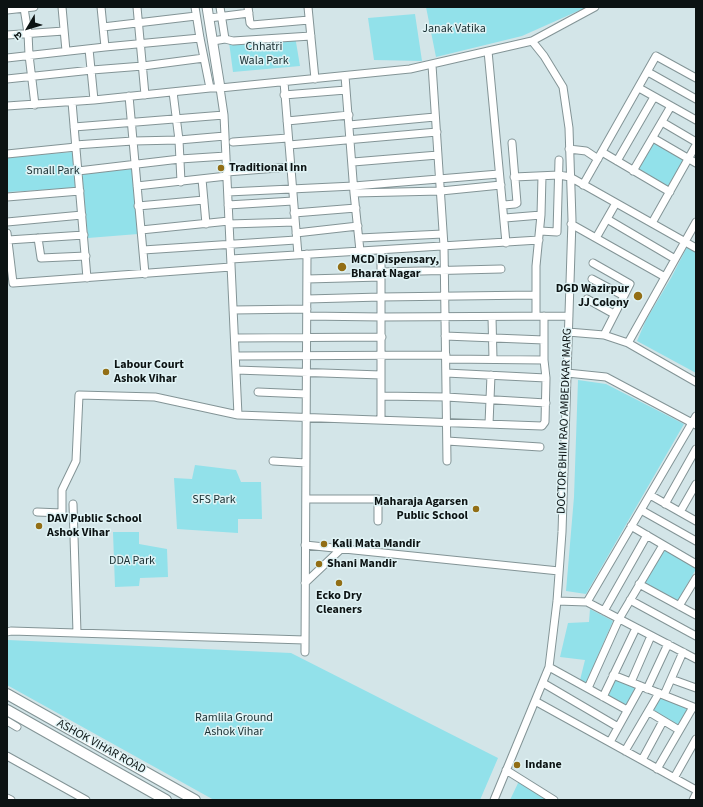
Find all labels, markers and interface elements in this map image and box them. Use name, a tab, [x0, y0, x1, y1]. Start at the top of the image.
north arrow	[8, 8, 48, 48]
park label: Janak Vatika	[422, 22, 486, 36]
text: उ	[10, 29, 26, 43]
park label: Chhatri Wala Park	[239, 40, 289, 68]
place label: Traditional Inn	[229, 161, 307, 175]
marker: Traditional Inn	[216, 163, 226, 173]
park label: Small Park	[26, 164, 80, 178]
place label: MCD Dispensary, Bharat Nagar	[351, 253, 439, 281]
marker: MCD Dispensary, Bharat Nagar	[336, 261, 348, 273]
place label: DGD Wazirpur JJ Colony	[556, 282, 629, 310]
marker: DGD Wazirpur JJ Colony	[632, 290, 644, 302]
street label: DOCTOR BHIM RAO AMBEDKAR MARG	[555, 328, 575, 514]
place label: Labour Court Ashok Vihar	[114, 358, 184, 386]
marker: Labour Court Ashok Vihar	[101, 367, 111, 377]
park label: SFS Park	[192, 493, 236, 507]
place label: Maharaja Agarsen Public School	[374, 495, 468, 523]
marker: Maharaja Agarsen Public School	[471, 504, 481, 514]
place label: DAV Public School Ashok Vihar	[47, 512, 142, 540]
marker: DAV Public School Ashok Vihar	[34, 521, 44, 531]
place label: Kali Mata Mandir	[332, 537, 420, 551]
marker: Kali Mata Mandir	[319, 539, 329, 549]
park label: DDA Park	[109, 554, 155, 568]
place label: Shani Mandir	[327, 557, 397, 571]
marker: Shani Mandir	[314, 559, 324, 569]
marker: Ecko Dry Cleaners	[334, 578, 344, 588]
place label: Ecko Dry Cleaners	[316, 589, 362, 617]
park label: Ramlila Ground Ashok Vihar	[195, 711, 273, 739]
street label: ASHOK VIHAR ROAD	[54, 717, 148, 777]
place label: Indane	[525, 758, 562, 772]
marker: Indane	[512, 760, 522, 770]

